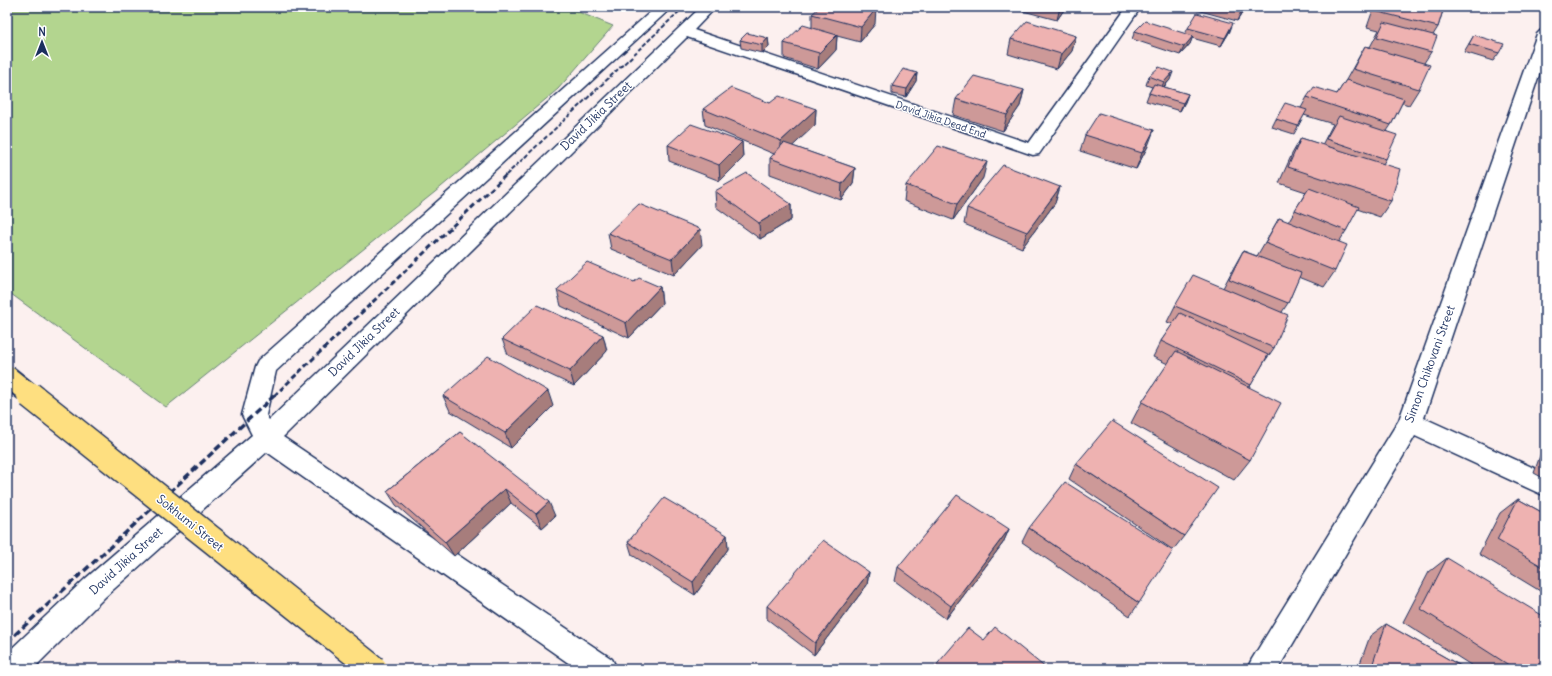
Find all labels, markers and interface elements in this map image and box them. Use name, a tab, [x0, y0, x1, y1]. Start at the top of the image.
north arrow	[22, 22, 62, 62]
text: N	[38, 25, 46, 39]
street label: David Jikia Street	[557, 78, 634, 153]
street label: David Jikia Dead End	[894, 98, 988, 141]
street label: Simon Chikovani Street	[1401, 303, 1458, 425]
street label: David Jikia Street	[325, 304, 402, 379]
street label: Sokhumi Street	[154, 491, 227, 554]
street label: David Jikia Street	[86, 524, 165, 597]

